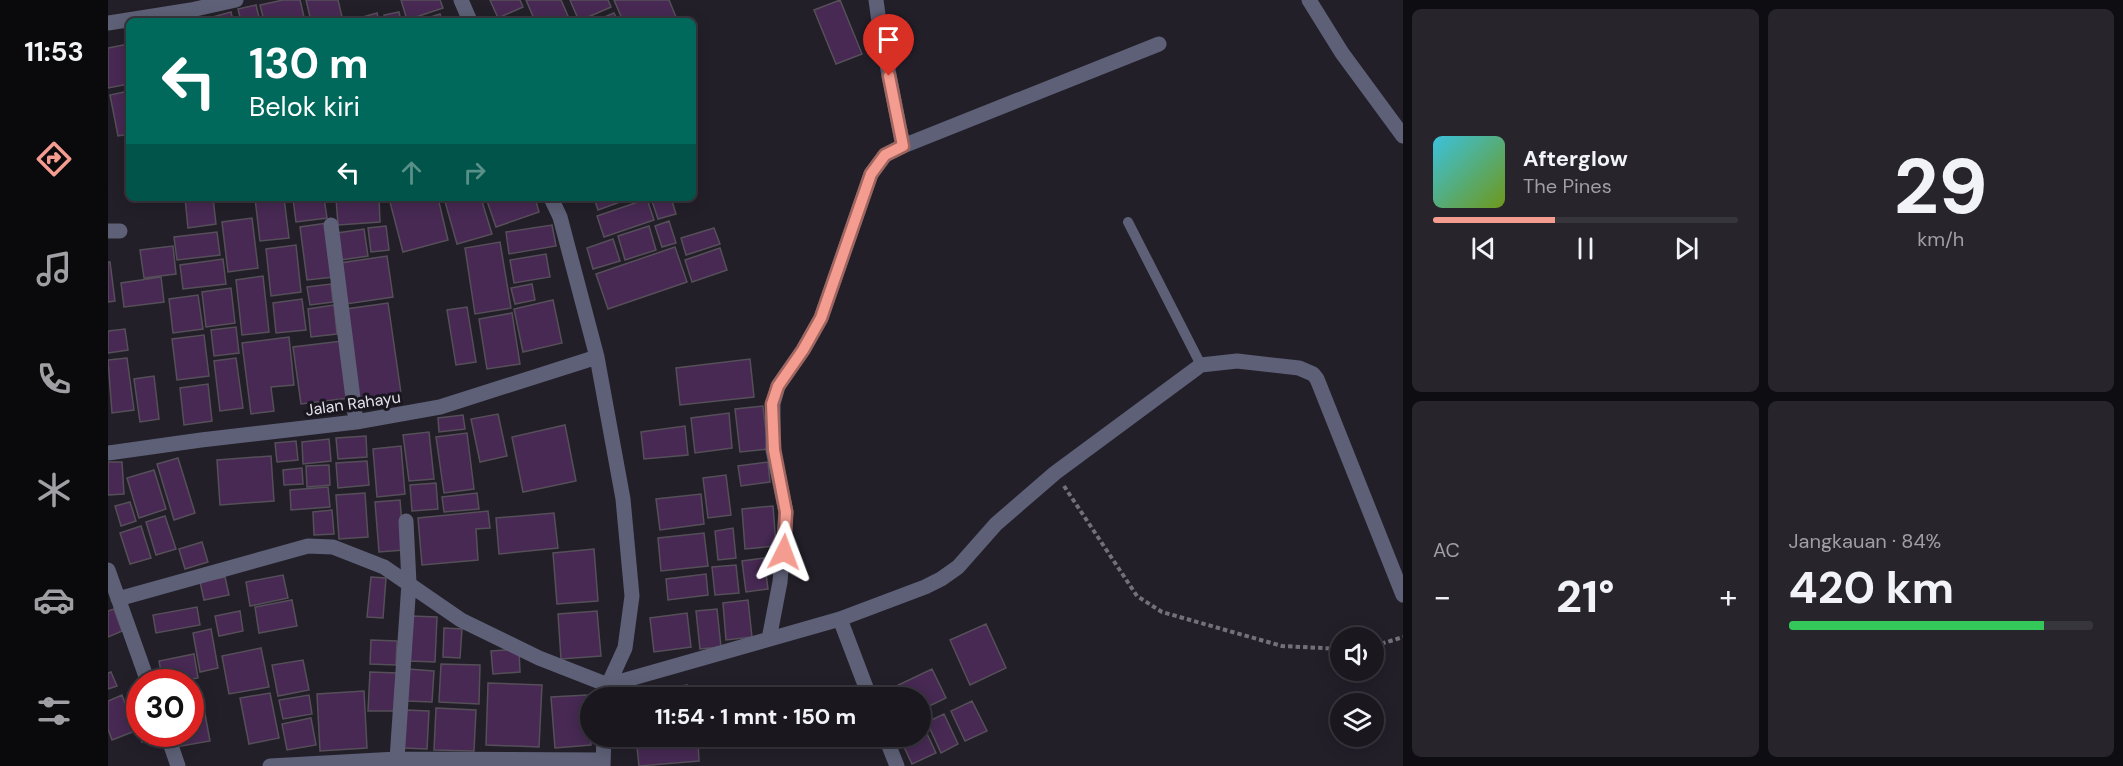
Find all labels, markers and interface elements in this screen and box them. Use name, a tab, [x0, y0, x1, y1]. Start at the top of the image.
pin	[863, 14, 914, 76]
icon: arrive	[872, 23, 905, 56]
text: 11:53	[24, 34, 84, 69]
text: 130 m	[249, 36, 369, 91]
icon: left	[150, 42, 228, 120]
text: Belok kiri	[249, 89, 360, 124]
text: 29	[1894, 136, 1988, 237]
icon: directions	[33, 138, 75, 180]
text: Afterglow	[1523, 144, 1628, 173]
icon: left	[332, 156, 365, 189]
icon: ahead	[395, 156, 428, 189]
icon: right	[458, 156, 491, 189]
text: The Pines	[1523, 173, 1612, 199]
text: km/h	[1917, 226, 1964, 252]
icon: previous	[1467, 232, 1500, 265]
icon: pause	[1569, 232, 1602, 265]
icon: next	[1670, 232, 1703, 265]
icon: music	[33, 248, 75, 290]
icon: phone	[33, 358, 75, 400]
street label: Jalan Rahayu	[304, 386, 402, 421]
icon: climate	[33, 469, 75, 511]
position arrow	[752, 520, 816, 584]
text: Jangkauan · 84%	[1789, 528, 1941, 554]
text: AC	[1433, 537, 1460, 563]
text: 420 km	[1789, 558, 1954, 617]
text: 21°	[1556, 567, 1615, 626]
text: −	[1433, 575, 1451, 618]
text: +	[1719, 575, 1738, 618]
icon: car	[33, 579, 75, 621]
map controls	[1330, 627, 1384, 747]
button: sound	[1330, 627, 1384, 681]
speed limit sign: 30	[126, 669, 204, 747]
icon: filters	[33, 690, 75, 732]
button: layers	[1330, 693, 1384, 747]
text: 11:54 · 1 mnt · 150 m	[655, 702, 856, 731]

